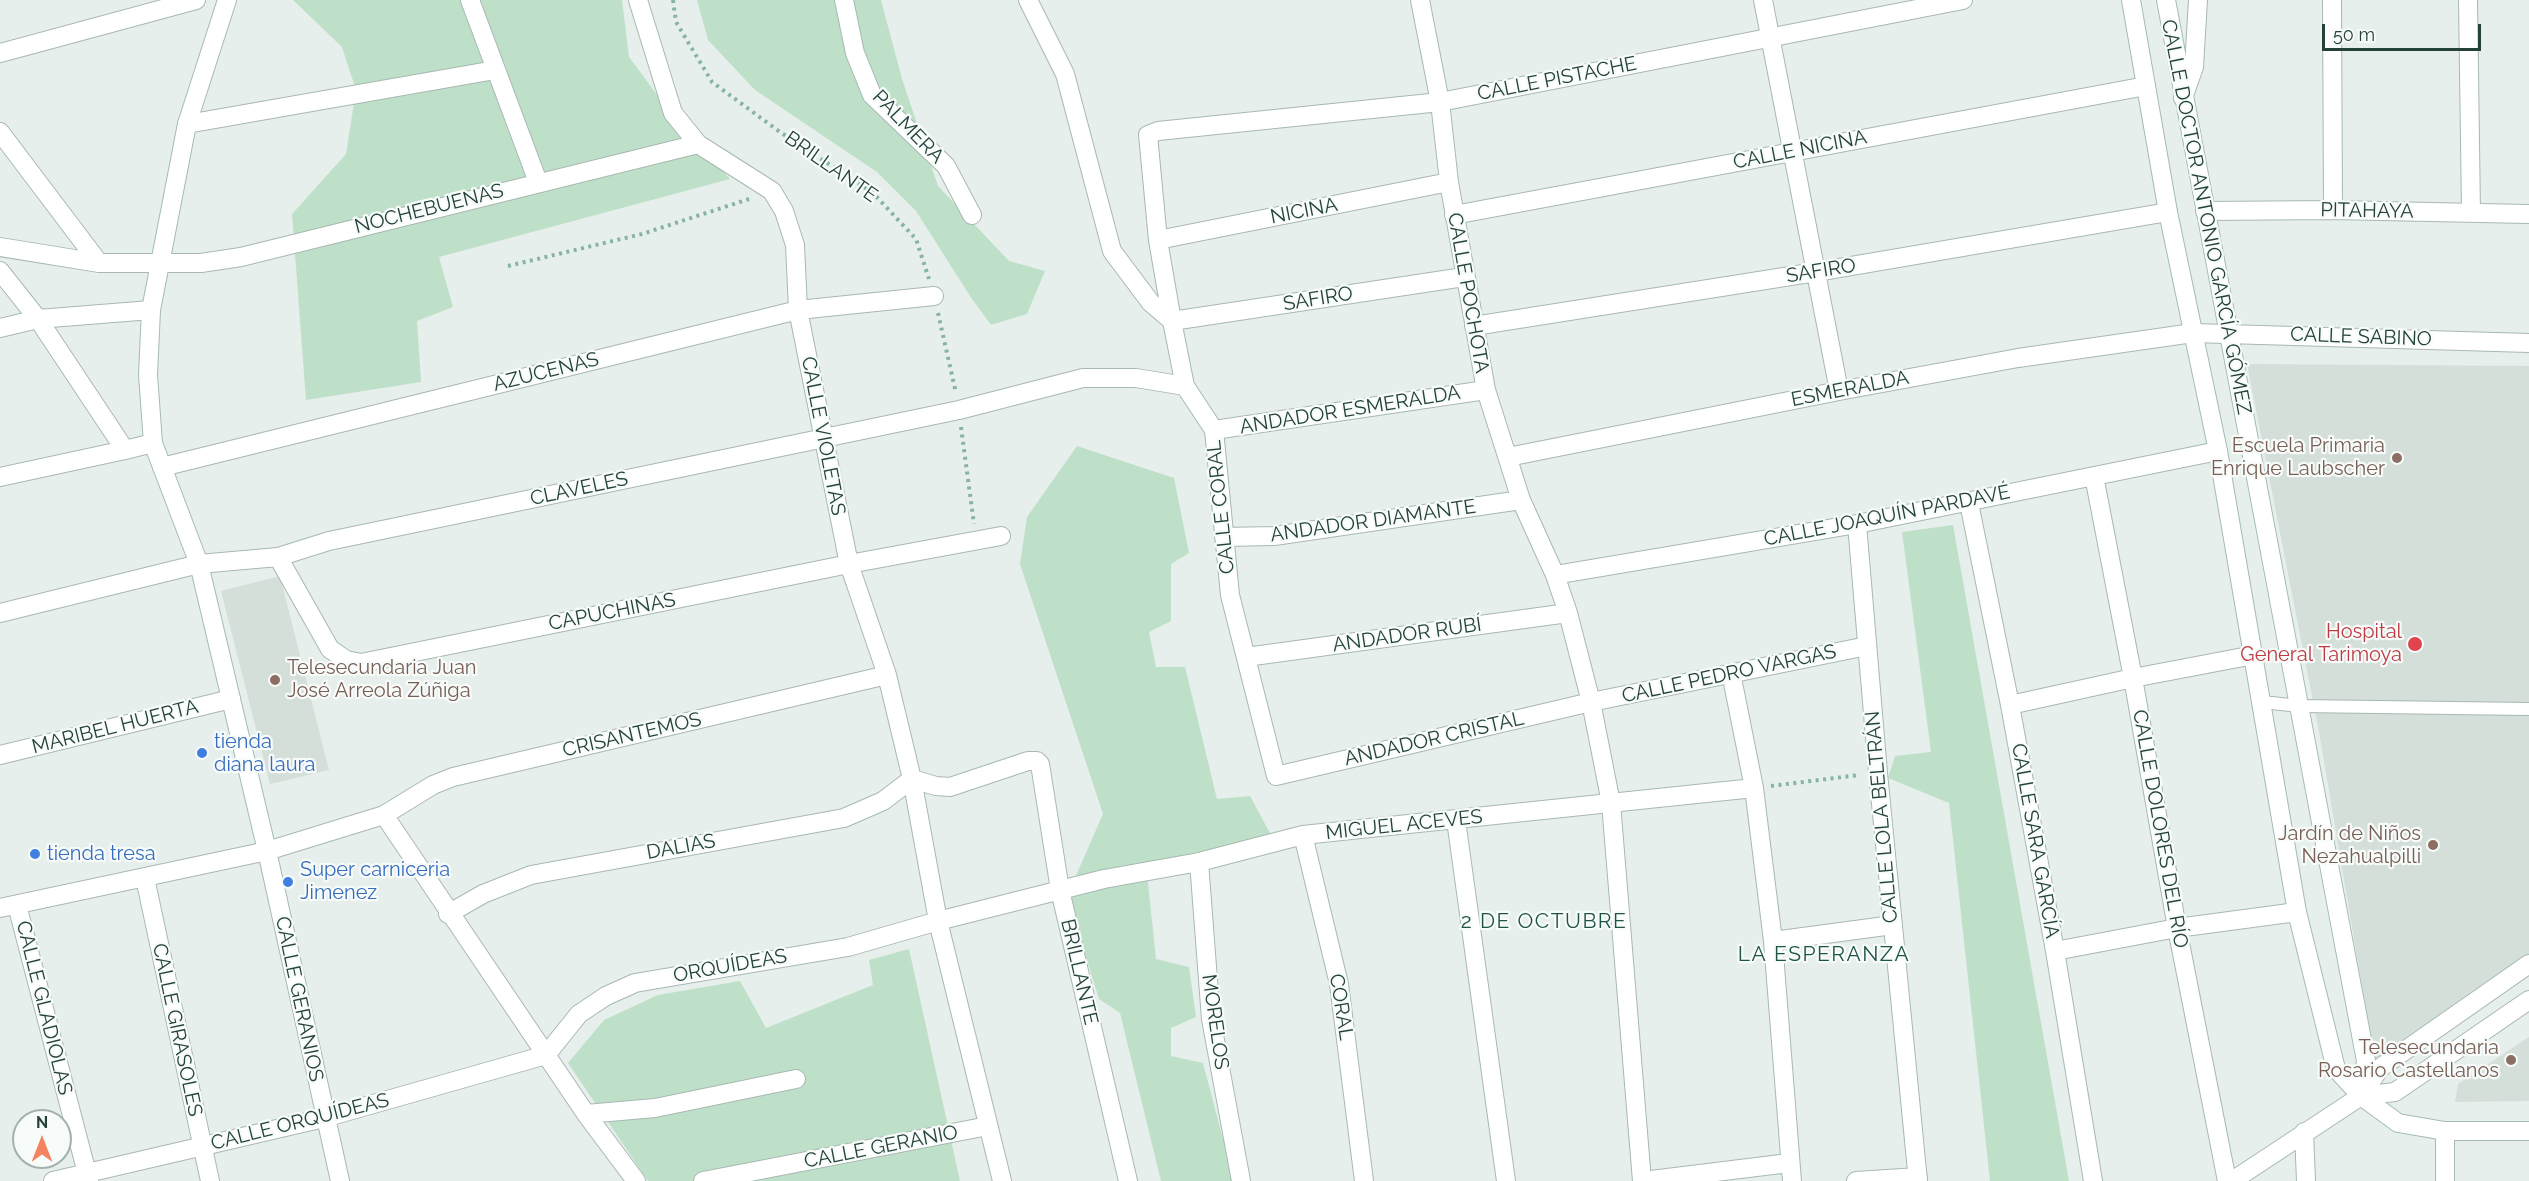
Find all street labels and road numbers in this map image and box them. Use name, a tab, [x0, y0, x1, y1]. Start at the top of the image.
street label: CALLE DOCTOR ANTONIO GARCÍA GÓMEZ	[2156, 18, 2256, 416]
street label: CALLE PISTACHE	[1475, 52, 1639, 106]
street label: PALMERA	[867, 85, 949, 169]
street label: CALLE NICINA	[1731, 125, 1869, 175]
street label: BRILLANTE	[780, 126, 882, 208]
street label: NOCHEBUENAS	[352, 179, 506, 239]
street label: NICINA	[1268, 193, 1340, 229]
street label: PITAHAYA	[2320, 198, 2414, 224]
street label: CALLE POCHOTA	[1442, 211, 1494, 375]
street label: SAFIRO	[1784, 254, 1858, 288]
street label: SAFIRO	[1281, 282, 1355, 316]
street label: CALLE SABINO	[2290, 323, 2432, 351]
street label: AZUCENAS	[491, 347, 601, 397]
street label: CALLE VIOLETAS	[796, 355, 850, 517]
street label: ESMERALDA	[1789, 366, 1911, 412]
street label: ANDADOR ESMERALDA	[1238, 381, 1462, 439]
street label: CALLE CORAL	[1202, 439, 1240, 575]
street label: CLAVELES	[528, 467, 630, 511]
street label: CALLE JOAQUÍN PARDAVÉ	[1762, 480, 2012, 552]
street label: ANDADOR DIAMANTE	[1269, 495, 1477, 547]
street label: CAPUCHINAS	[546, 588, 678, 636]
street label: ANDADOR RUBÍ	[1331, 613, 1483, 657]
street label: CALLE PEDRO VARGAS	[1620, 640, 1838, 708]
street label: MARIBEL HUERTA	[29, 695, 201, 759]
street label: CRISANTEMOS	[560, 707, 704, 763]
street label: ANDADOR CRISTAL	[1342, 707, 1526, 771]
street label: CALLE DOLORES DEL RÍO	[2127, 708, 2193, 950]
street label: CALLE LOLA BELTRÁN	[1861, 710, 1903, 924]
street label: CALLE SARA GARCÍA	[2006, 742, 2064, 940]
street label: MIGUEL ACEVES	[1324, 805, 1484, 845]
street label: DALIAS	[645, 829, 717, 865]
street label: CALLE GERANIOS	[270, 914, 328, 1084]
street label: BRILLANTE	[1055, 917, 1103, 1027]
street label: CALLE GLADIOLAS	[11, 918, 77, 1098]
street label: CALLE GIRASOLES	[147, 941, 207, 1119]
street label: ORQUÍDEAS	[671, 944, 789, 988]
street label: CORAL	[1324, 972, 1358, 1042]
street label: MORELOS	[1196, 973, 1234, 1071]
street label: CALLE ORQUÍDEAS	[208, 1088, 392, 1156]
street label: CALLE GERANIO	[802, 1120, 960, 1174]

